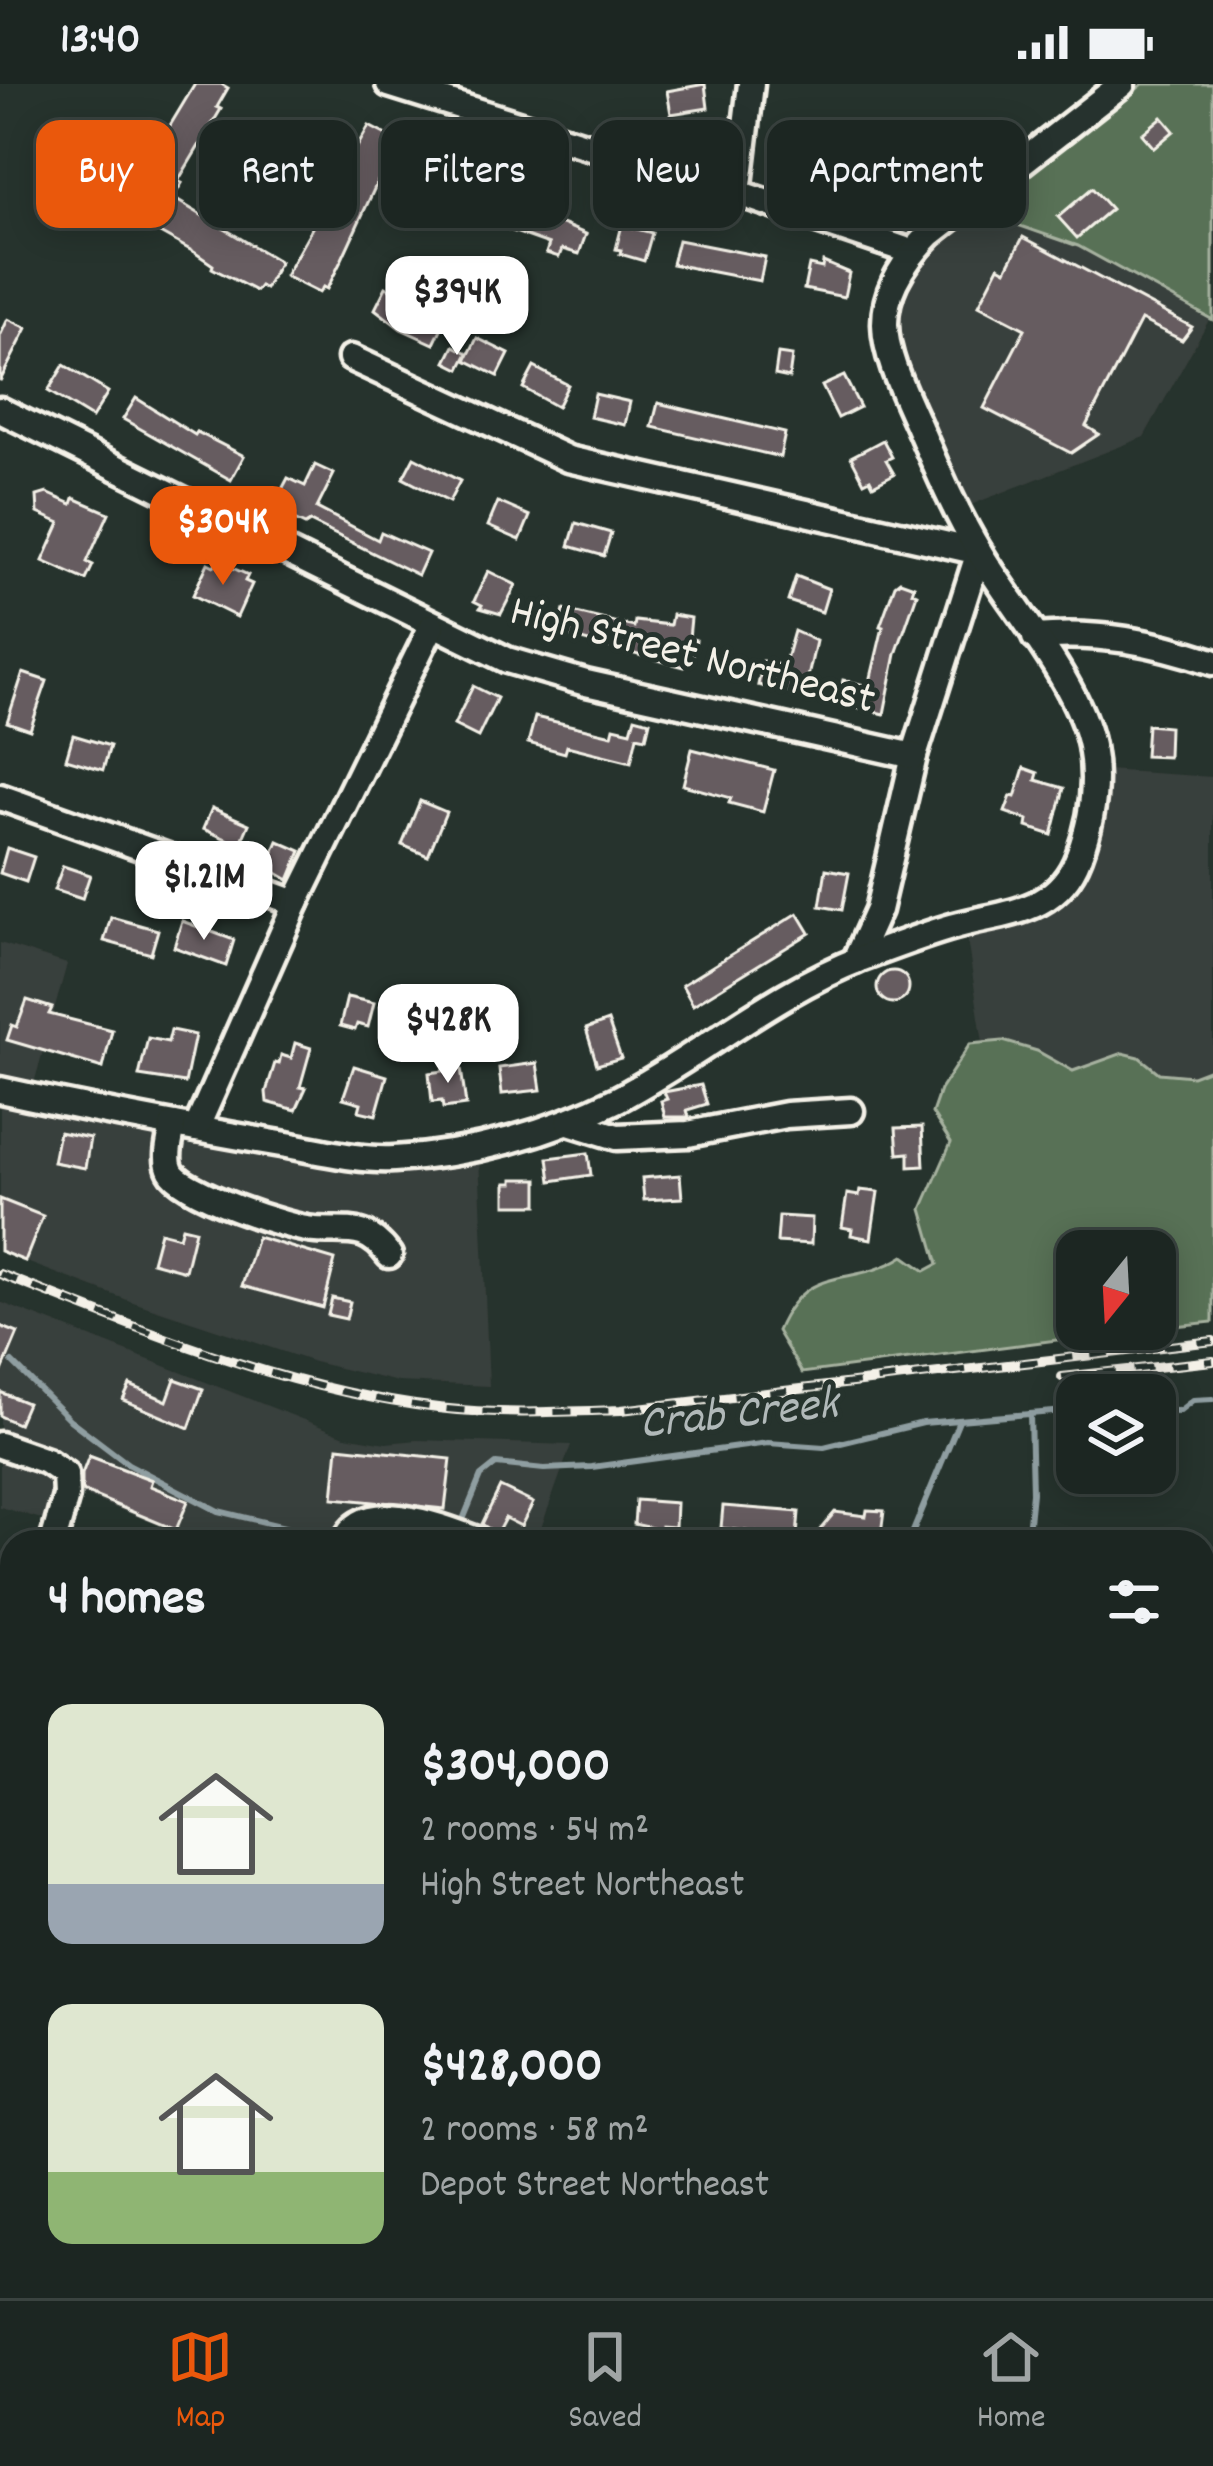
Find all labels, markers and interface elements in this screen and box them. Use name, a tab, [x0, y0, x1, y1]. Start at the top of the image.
text: 13:40	[60, 10, 141, 74]
chip: Buy	[36, 120, 175, 228]
chip: Rent	[199, 120, 357, 228]
chip: Filters	[381, 120, 569, 228]
chip: New	[593, 120, 743, 228]
chip: Apartment	[767, 120, 1026, 228]
pin: $394K	[373, 256, 541, 358]
text: $394K	[412, 267, 502, 322]
pin: $304K	[139, 486, 307, 588]
text: $304K	[177, 497, 269, 552]
street label: High Street Northeast	[503, 582, 881, 734]
pin: $1.21M	[106, 841, 302, 943]
text: $1.21M	[162, 852, 246, 907]
pin: $428K	[364, 984, 532, 1086]
text: $428K	[405, 995, 491, 1050]
north arrow	[1056, 1230, 1176, 1350]
map controls	[1056, 1230, 1176, 1494]
water label: Crab Creek	[636, 1372, 846, 1462]
button: layers	[1056, 1374, 1176, 1494]
text: 4 homes	[48, 1566, 206, 1638]
icon: filters	[1101, 1569, 1167, 1635]
text: $304,000	[420, 1733, 611, 1805]
icon: home	[144, 1752, 288, 1896]
text: 2 rooms · 54 m²	[420, 1805, 649, 1860]
text: High Street Northeast	[420, 1860, 744, 1915]
text: $428,000	[420, 2033, 603, 2105]
icon: home	[144, 2052, 288, 2196]
text: 2 rooms · 58 m²	[420, 2105, 649, 2160]
text: Depot Street Northeast	[420, 2160, 769, 2215]
tab: Map	[167, 2324, 233, 2443]
tab: Saved	[568, 2324, 642, 2443]
tab: Home	[977, 2324, 1046, 2443]

